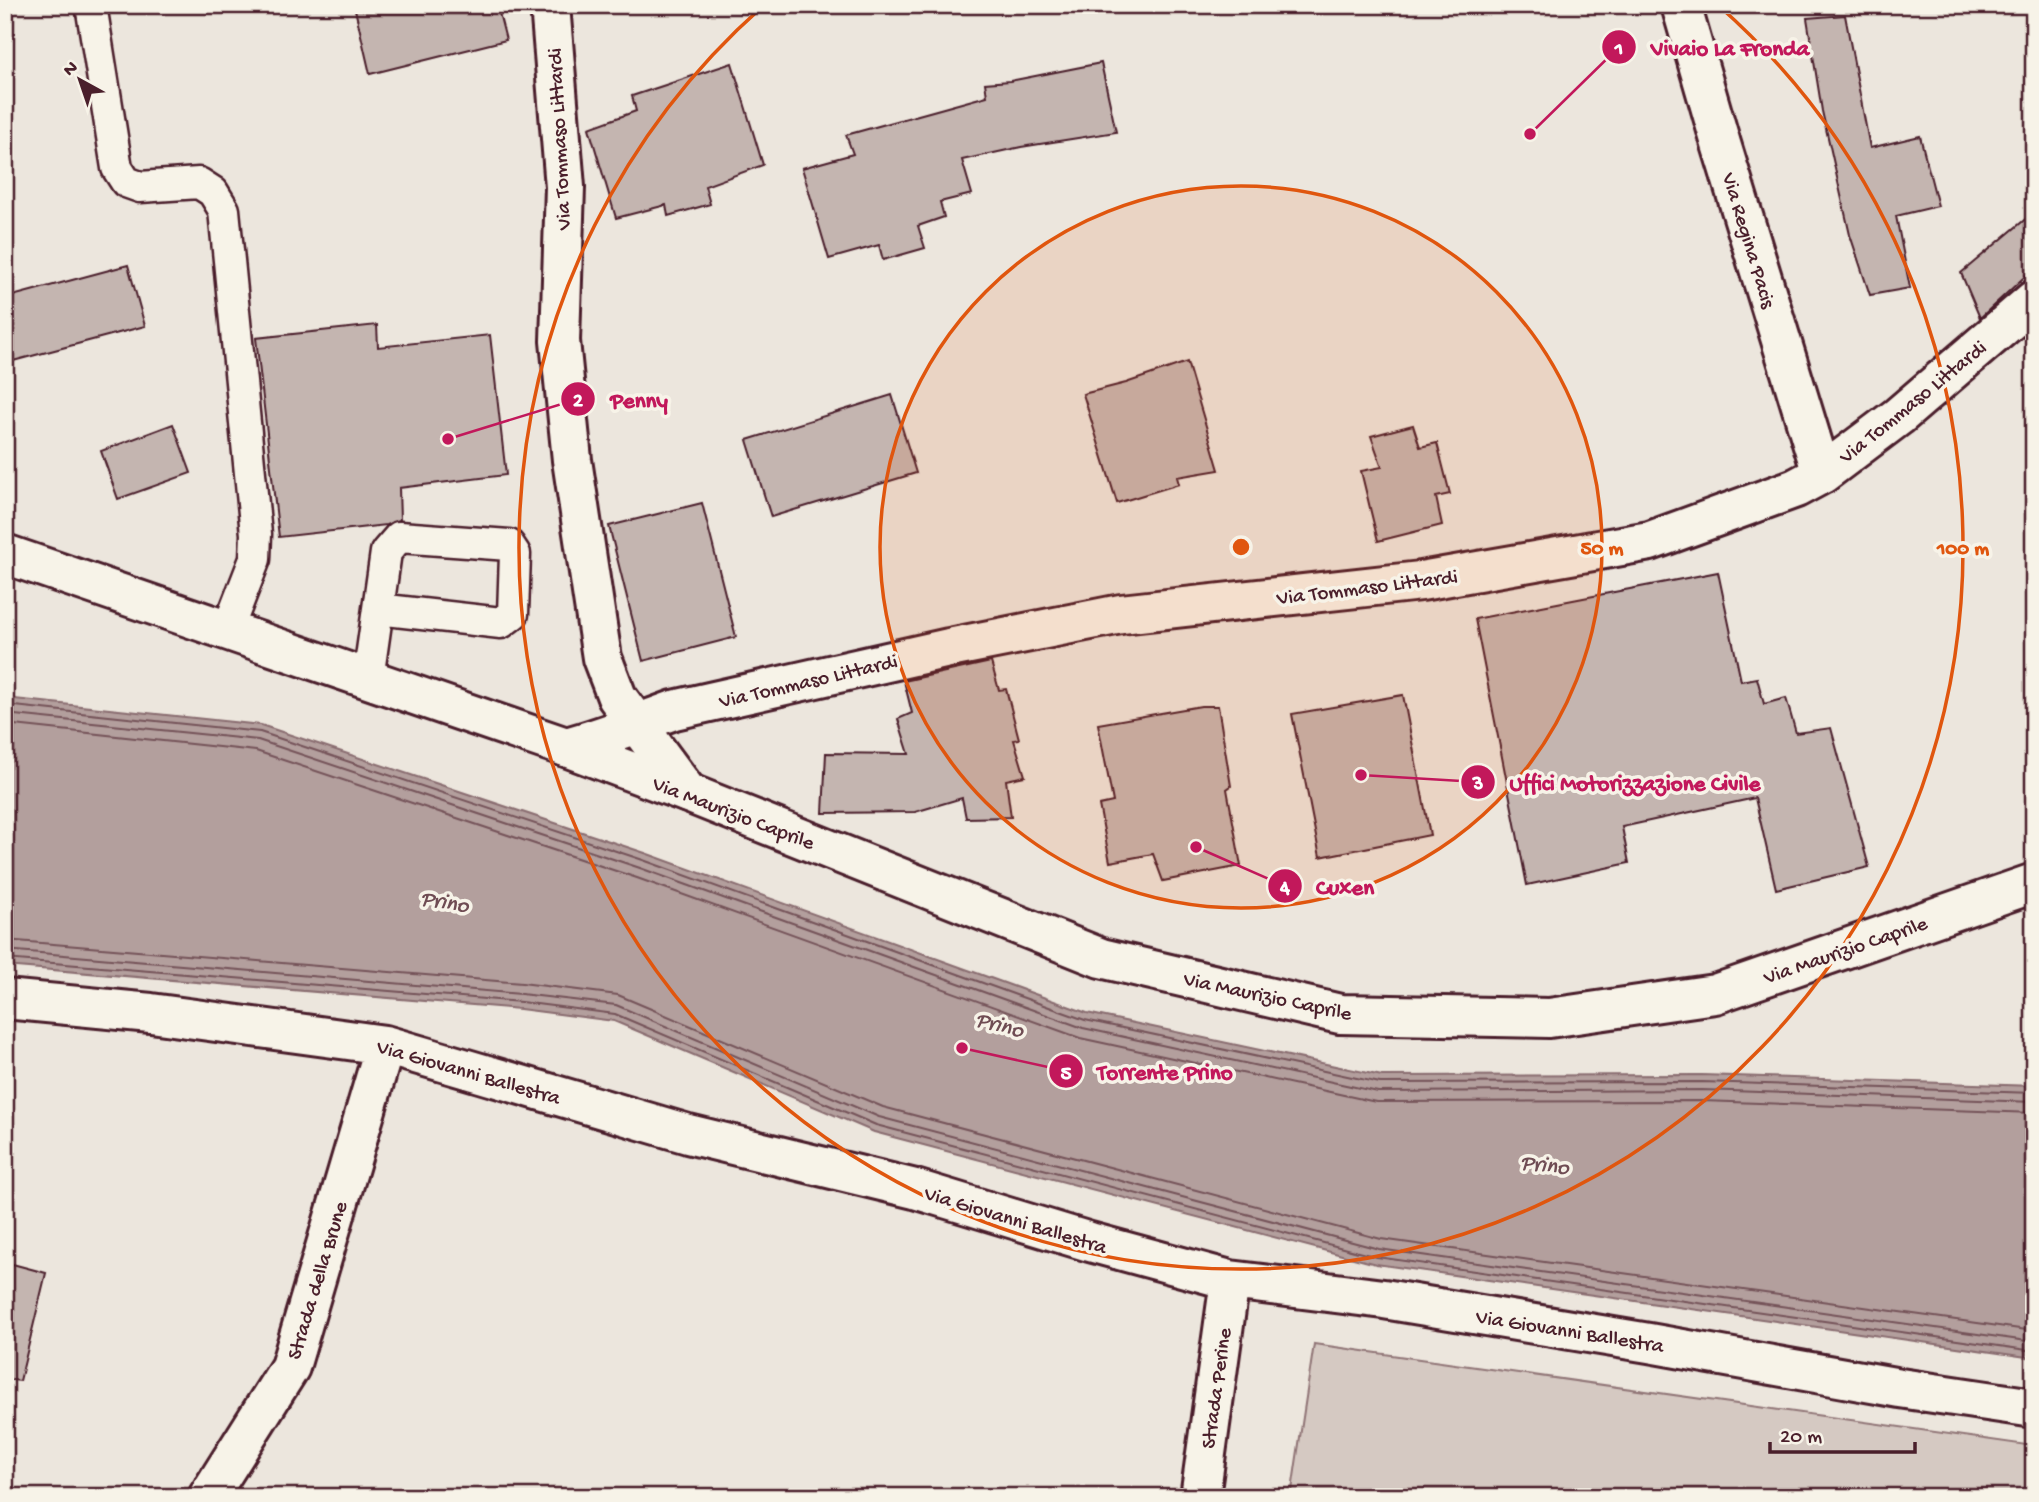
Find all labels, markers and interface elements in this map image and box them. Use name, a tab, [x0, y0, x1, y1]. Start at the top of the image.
callout: Vivaio La Fronda	[1602, 25, 1824, 69]
text: Vivaio La Fronda	[1650, 37, 1811, 64]
text: 1	[1614, 38, 1623, 63]
north arrow	[46, 46, 116, 116]
street label: Via Tommaso Littardi	[544, 47, 579, 231]
text: N	[59, 57, 83, 82]
street label: Via Regina Pacis	[1714, 169, 1780, 313]
street label: Via Tommaso Littardi	[1835, 337, 1993, 471]
callout: Penny	[561, 377, 682, 421]
text: Penny	[608, 389, 669, 416]
text: 2	[573, 390, 584, 415]
centre of rings	[1229, 535, 1253, 559]
text: 50 m	[1581, 538, 1624, 563]
text: 100 m	[1936, 538, 1989, 563]
street label: Via Tommaso Littardi	[1274, 566, 1459, 613]
street label: Via Tommaso Littardi	[716, 651, 900, 716]
callout: Uffici Motorizzazione Civile	[1461, 760, 1774, 804]
text: Uffici Motorizzazione Civile	[1510, 772, 1762, 799]
street label: Via Maurizio Caprile	[647, 773, 818, 858]
text: 3	[1472, 773, 1484, 798]
callout: Cuxen	[1267, 864, 1388, 908]
text: Cuxen	[1316, 876, 1375, 903]
text: 4	[1279, 877, 1291, 902]
water label: Prino	[418, 886, 472, 921]
street label: Via Maurizio Caprile	[1760, 912, 1932, 992]
street label: Via Maurizio Caprile	[1180, 968, 1355, 1029]
water label: Prino	[972, 1007, 1027, 1046]
street label: Via Giovanni Ballestra	[372, 1036, 564, 1113]
callout: Torrente Prino	[1048, 1049, 1247, 1093]
text: Torrente Prino	[1095, 1061, 1233, 1088]
text: 5	[1060, 1063, 1072, 1088]
water label: Prino	[1519, 1150, 1571, 1183]
street label: Via Giovanni Ballestra	[920, 1182, 1111, 1262]
street label: Strada della Brune	[283, 1198, 356, 1363]
street label: Via Giovanni Ballestra	[1473, 1306, 1666, 1361]
street label: Strada Perine	[1198, 1325, 1239, 1450]
scale bar	[1770, 1411, 1915, 1455]
text: 20 m	[1780, 1426, 1822, 1451]

